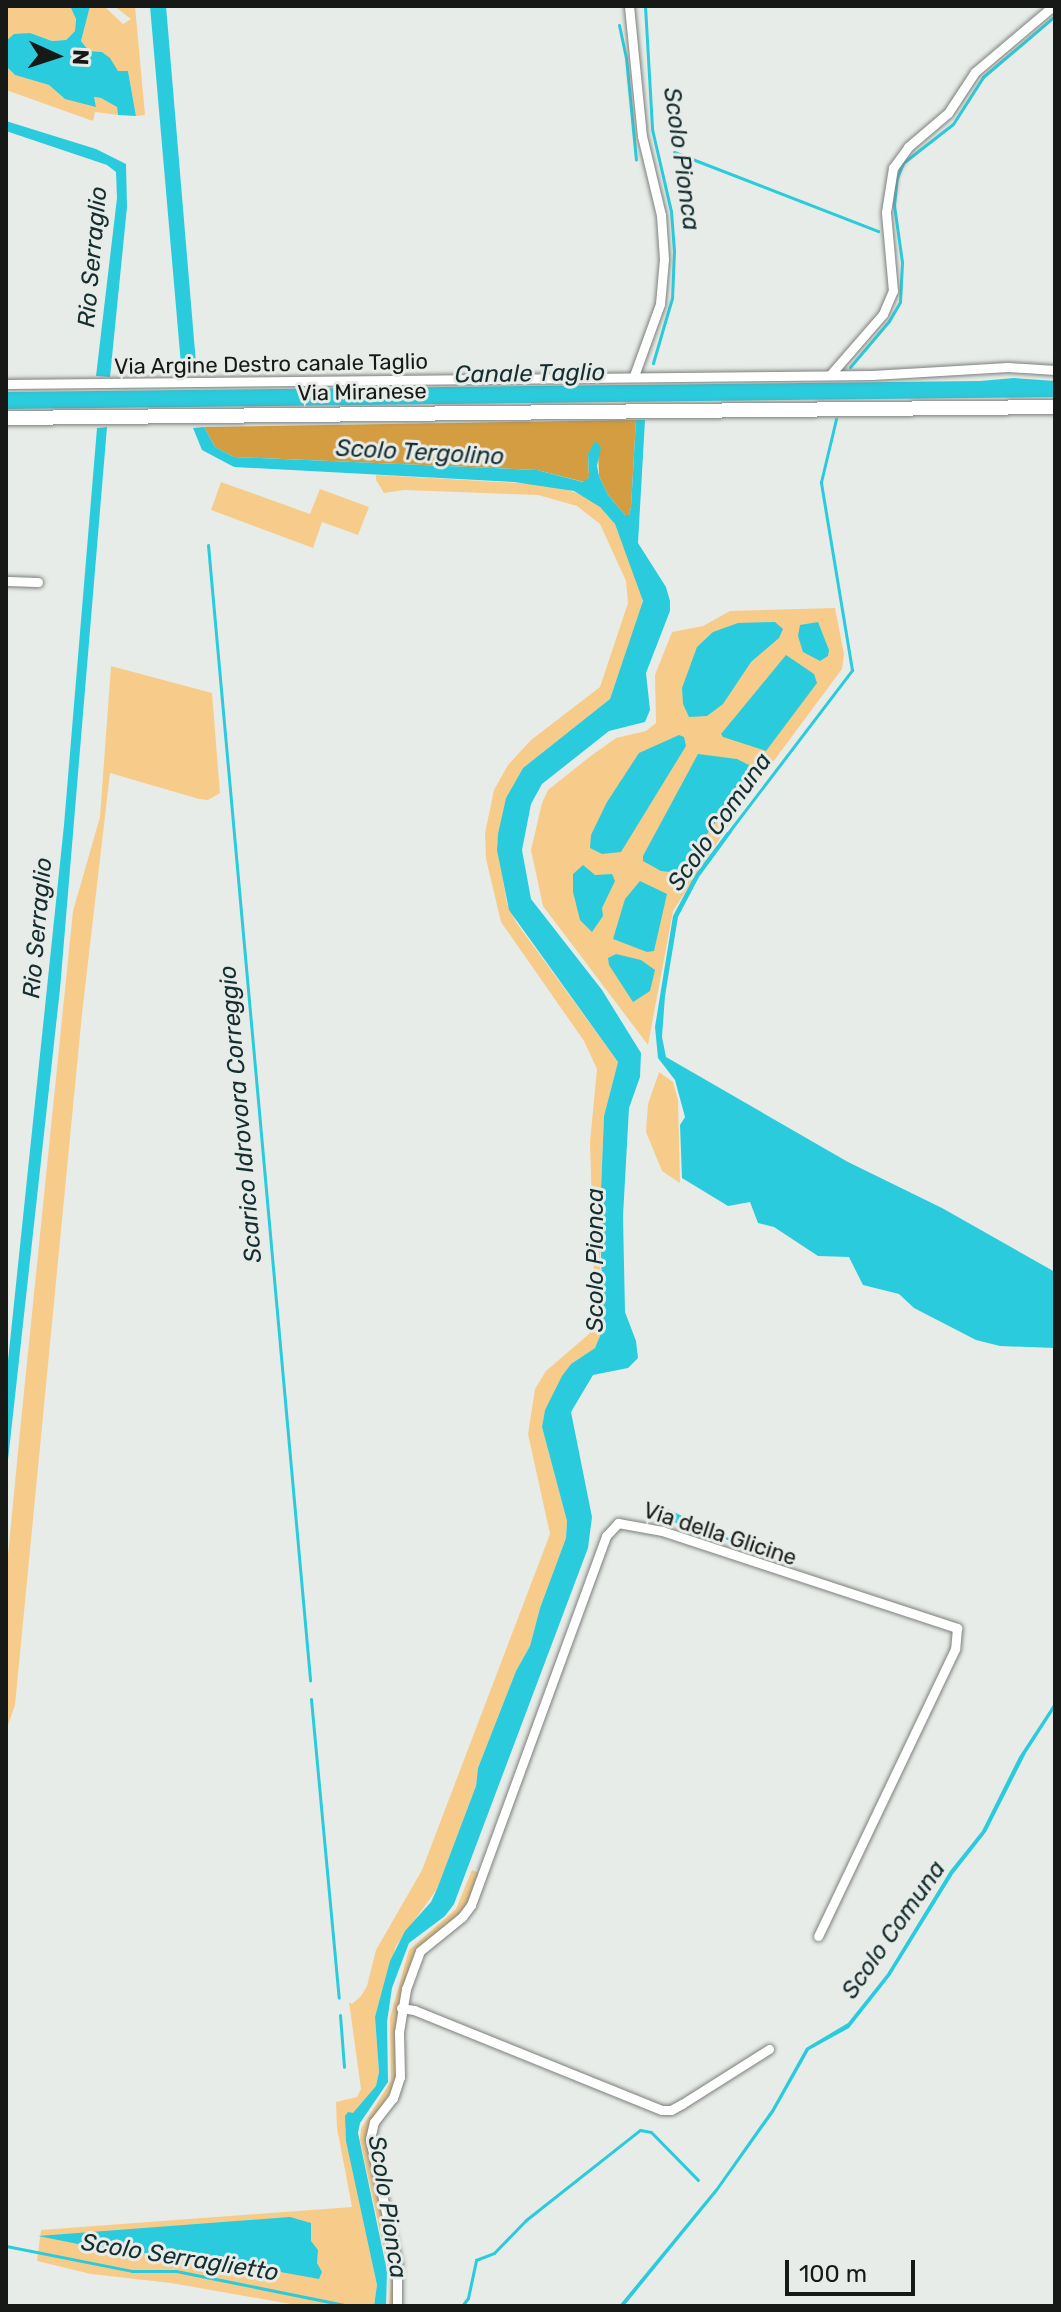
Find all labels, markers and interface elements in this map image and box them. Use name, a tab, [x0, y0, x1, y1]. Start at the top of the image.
north arrow	[16, 16, 96, 96]
text: N	[67, 49, 94, 66]
water label: Scolo Pionca	[657, 86, 705, 232]
water label: Rio Serraglio	[72, 185, 114, 329]
street label: Via Argine Destro canale Taglio	[113, 348, 429, 380]
water label: Canale Taglio	[454, 358, 606, 390]
street label: Via Miranese	[297, 378, 427, 406]
water label: Scolo Tergolino	[335, 434, 505, 472]
water label: Scolo Comuna	[662, 748, 778, 896]
water label: Rio Serraglio	[17, 856, 59, 1000]
water label: Scarico Idrovora Correggio	[214, 964, 268, 1264]
water label: Scolo Pionca	[582, 1188, 610, 1332]
street label: Via della Glicine	[640, 1497, 800, 1571]
water label: Scolo Comuna	[836, 1856, 952, 2004]
water label: Scolo Pionca	[361, 2134, 413, 2280]
water label: Scolo Serraglietto	[79, 2228, 281, 2288]
scale bar	[789, 2244, 919, 2294]
text: 100 m	[799, 2260, 867, 2288]

